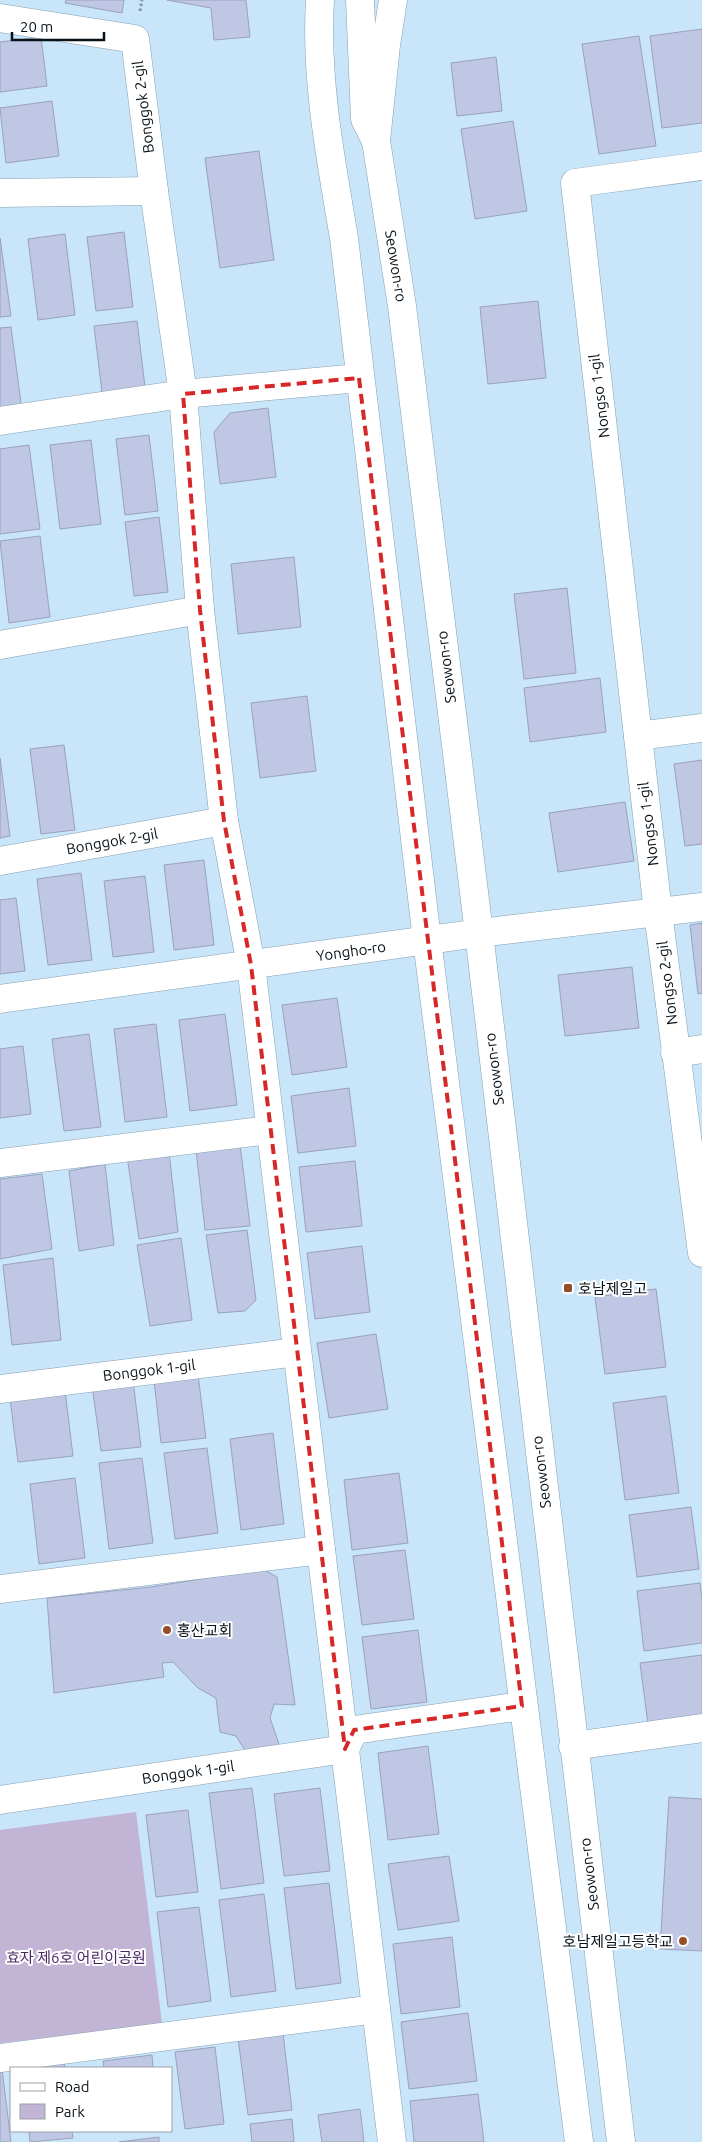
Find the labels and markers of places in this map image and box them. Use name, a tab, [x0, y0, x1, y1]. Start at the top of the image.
place label: 호남제일고	[578, 1280, 647, 1297]
marker: 호남제일고	[562, 1282, 574, 1294]
place label: 홍산교회	[177, 1622, 232, 1639]
marker: 홍산교회	[161, 1624, 173, 1636]
place label: 호남제일고등학교	[563, 1933, 673, 1950]
marker: 호남제일고등학교	[677, 1935, 689, 1947]

